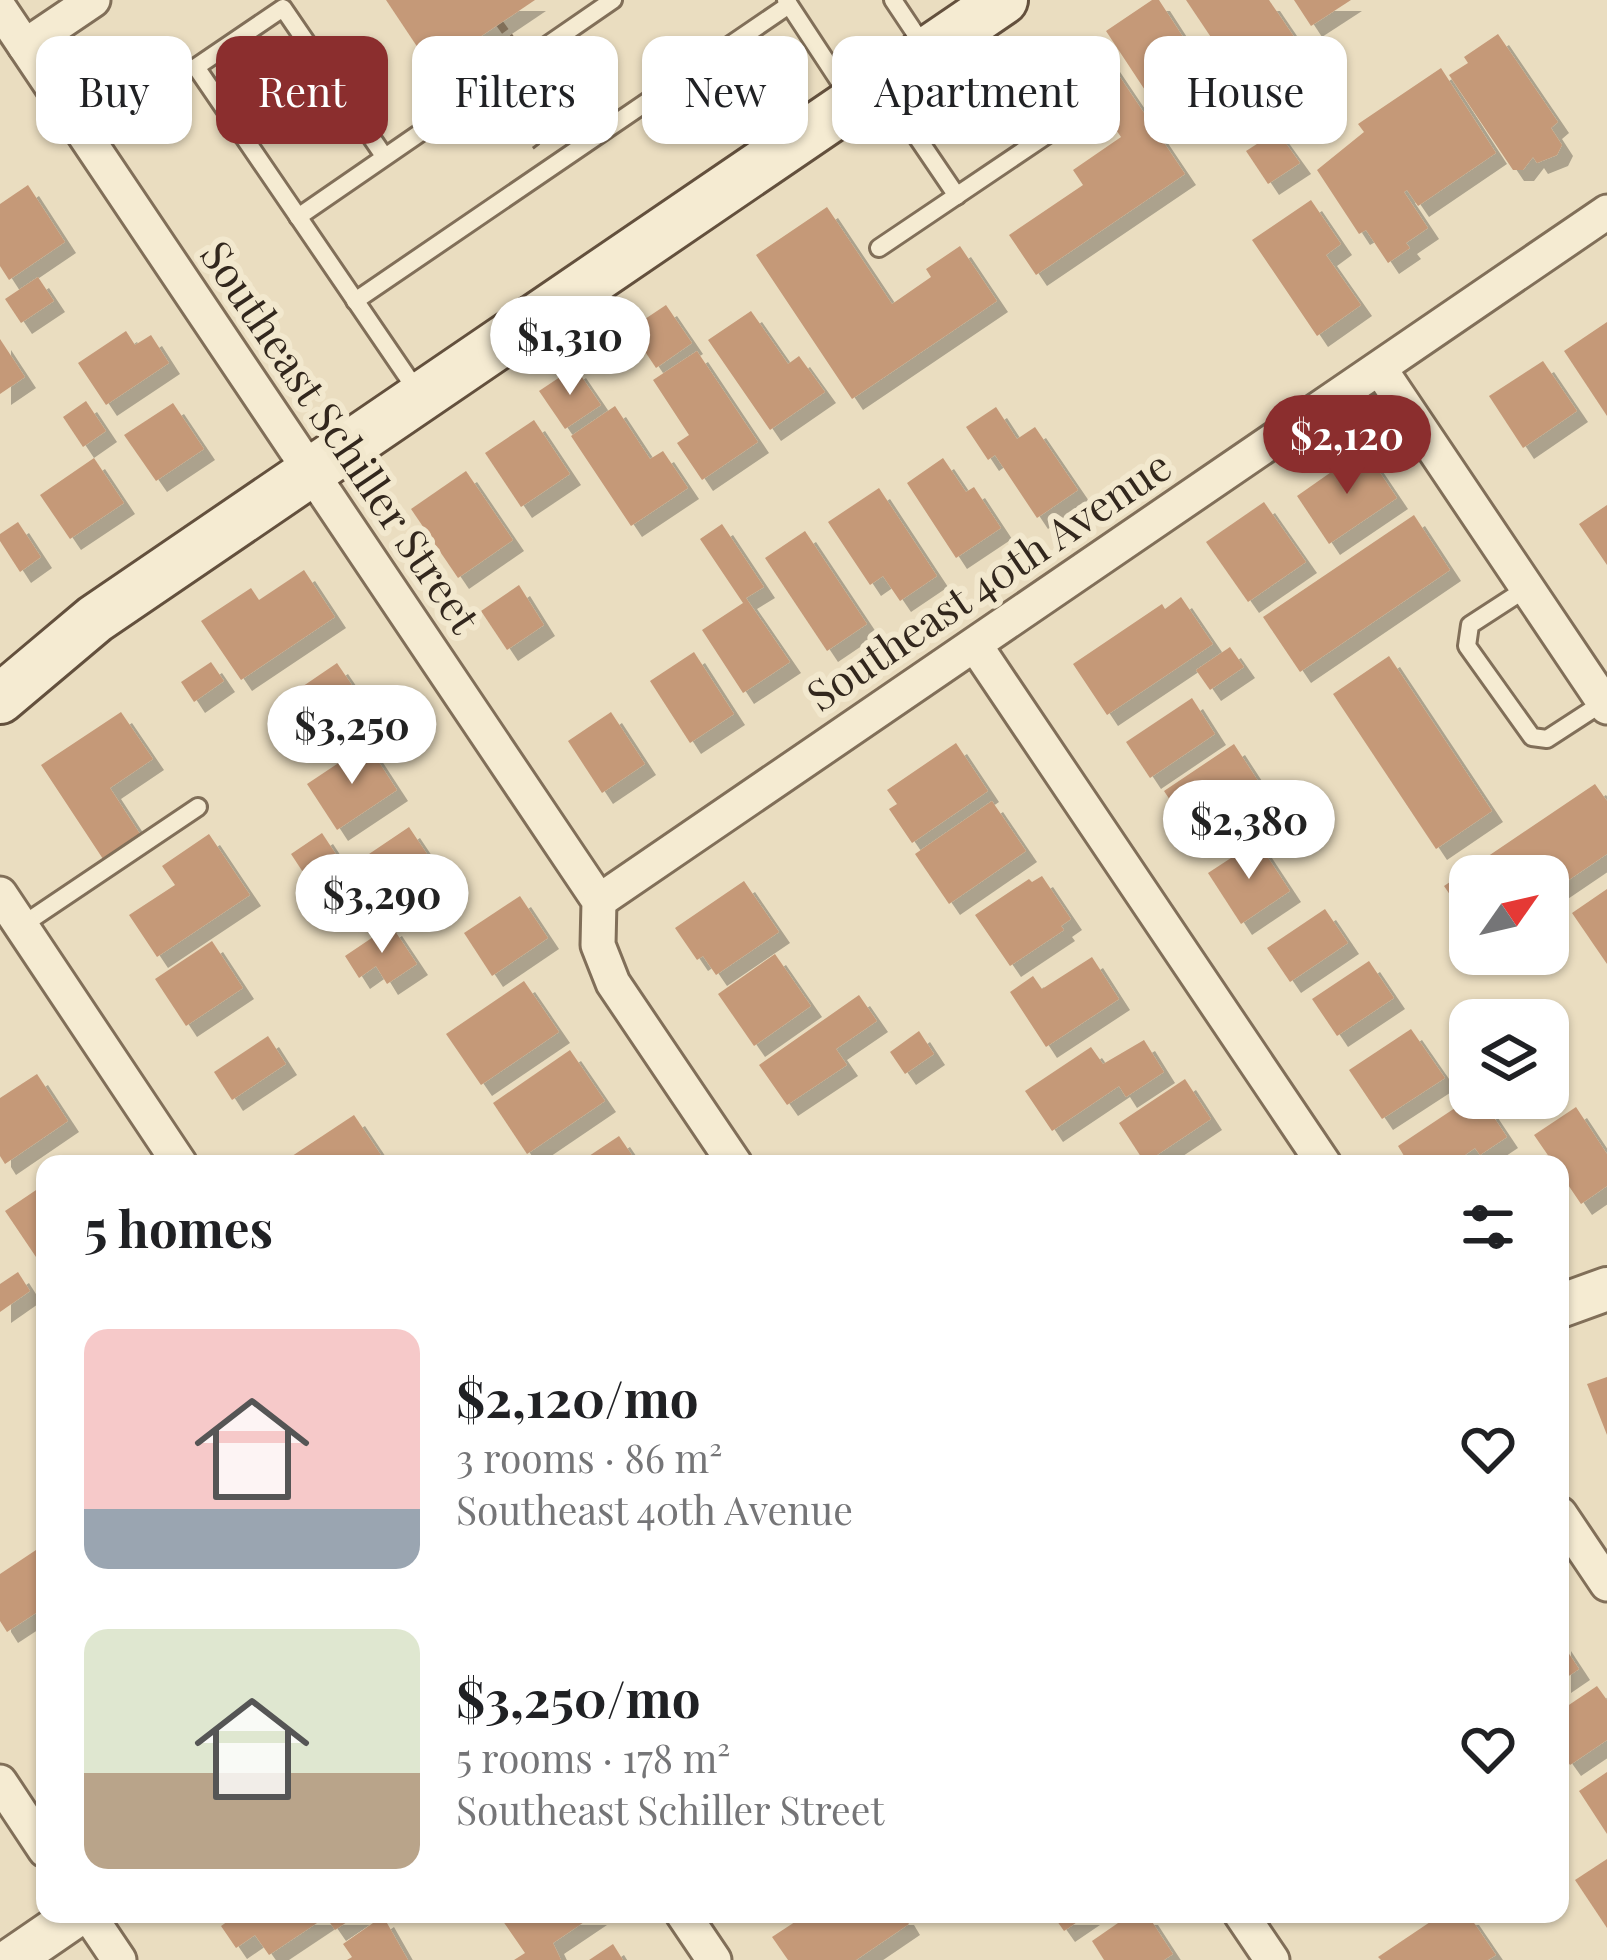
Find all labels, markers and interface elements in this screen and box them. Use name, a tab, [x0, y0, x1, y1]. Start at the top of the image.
chip: Buy	[36, 36, 192, 144]
chip: Rent	[216, 36, 388, 144]
chip: Filters	[412, 36, 618, 144]
chip: New	[642, 36, 808, 144]
chip: Apartment	[832, 36, 1120, 144]
chip: House	[1144, 36, 1347, 144]
street label: Southeast Schiller Street	[189, 229, 494, 644]
pin: $1,310	[472, 296, 668, 398]
text: $1,310	[517, 309, 623, 361]
pin: $2,120	[1249, 395, 1445, 497]
text: $2,120	[1290, 408, 1404, 460]
street label: Southeast 40th Avenue	[795, 437, 1181, 722]
pin: $3,250	[254, 685, 450, 787]
text: $3,250	[294, 698, 410, 750]
pin: $2,380	[1151, 780, 1347, 882]
text: $2,380	[1190, 793, 1308, 845]
pin: $3,290	[284, 854, 480, 956]
north arrow	[1449, 855, 1569, 975]
map controls	[1449, 855, 1569, 1119]
text: $3,290	[323, 867, 441, 919]
button: layers	[1449, 999, 1569, 1119]
text: 5 homes	[84, 1193, 273, 1261]
icon: filters	[1455, 1194, 1521, 1260]
text: $2,120/mo	[456, 1363, 699, 1431]
icon: home	[180, 1377, 324, 1521]
icon: heart	[1455, 1416, 1521, 1482]
text: 3 rooms · 86 m²	[456, 1431, 722, 1483]
text: Southeast 40th Avenue	[456, 1483, 853, 1535]
text: $3,250/mo	[456, 1663, 701, 1731]
icon: home	[180, 1677, 324, 1821]
icon: heart	[1455, 1716, 1521, 1782]
text: 5 rooms · 178 m²	[456, 1731, 731, 1783]
text: Southeast Schiller Street	[456, 1783, 884, 1835]

